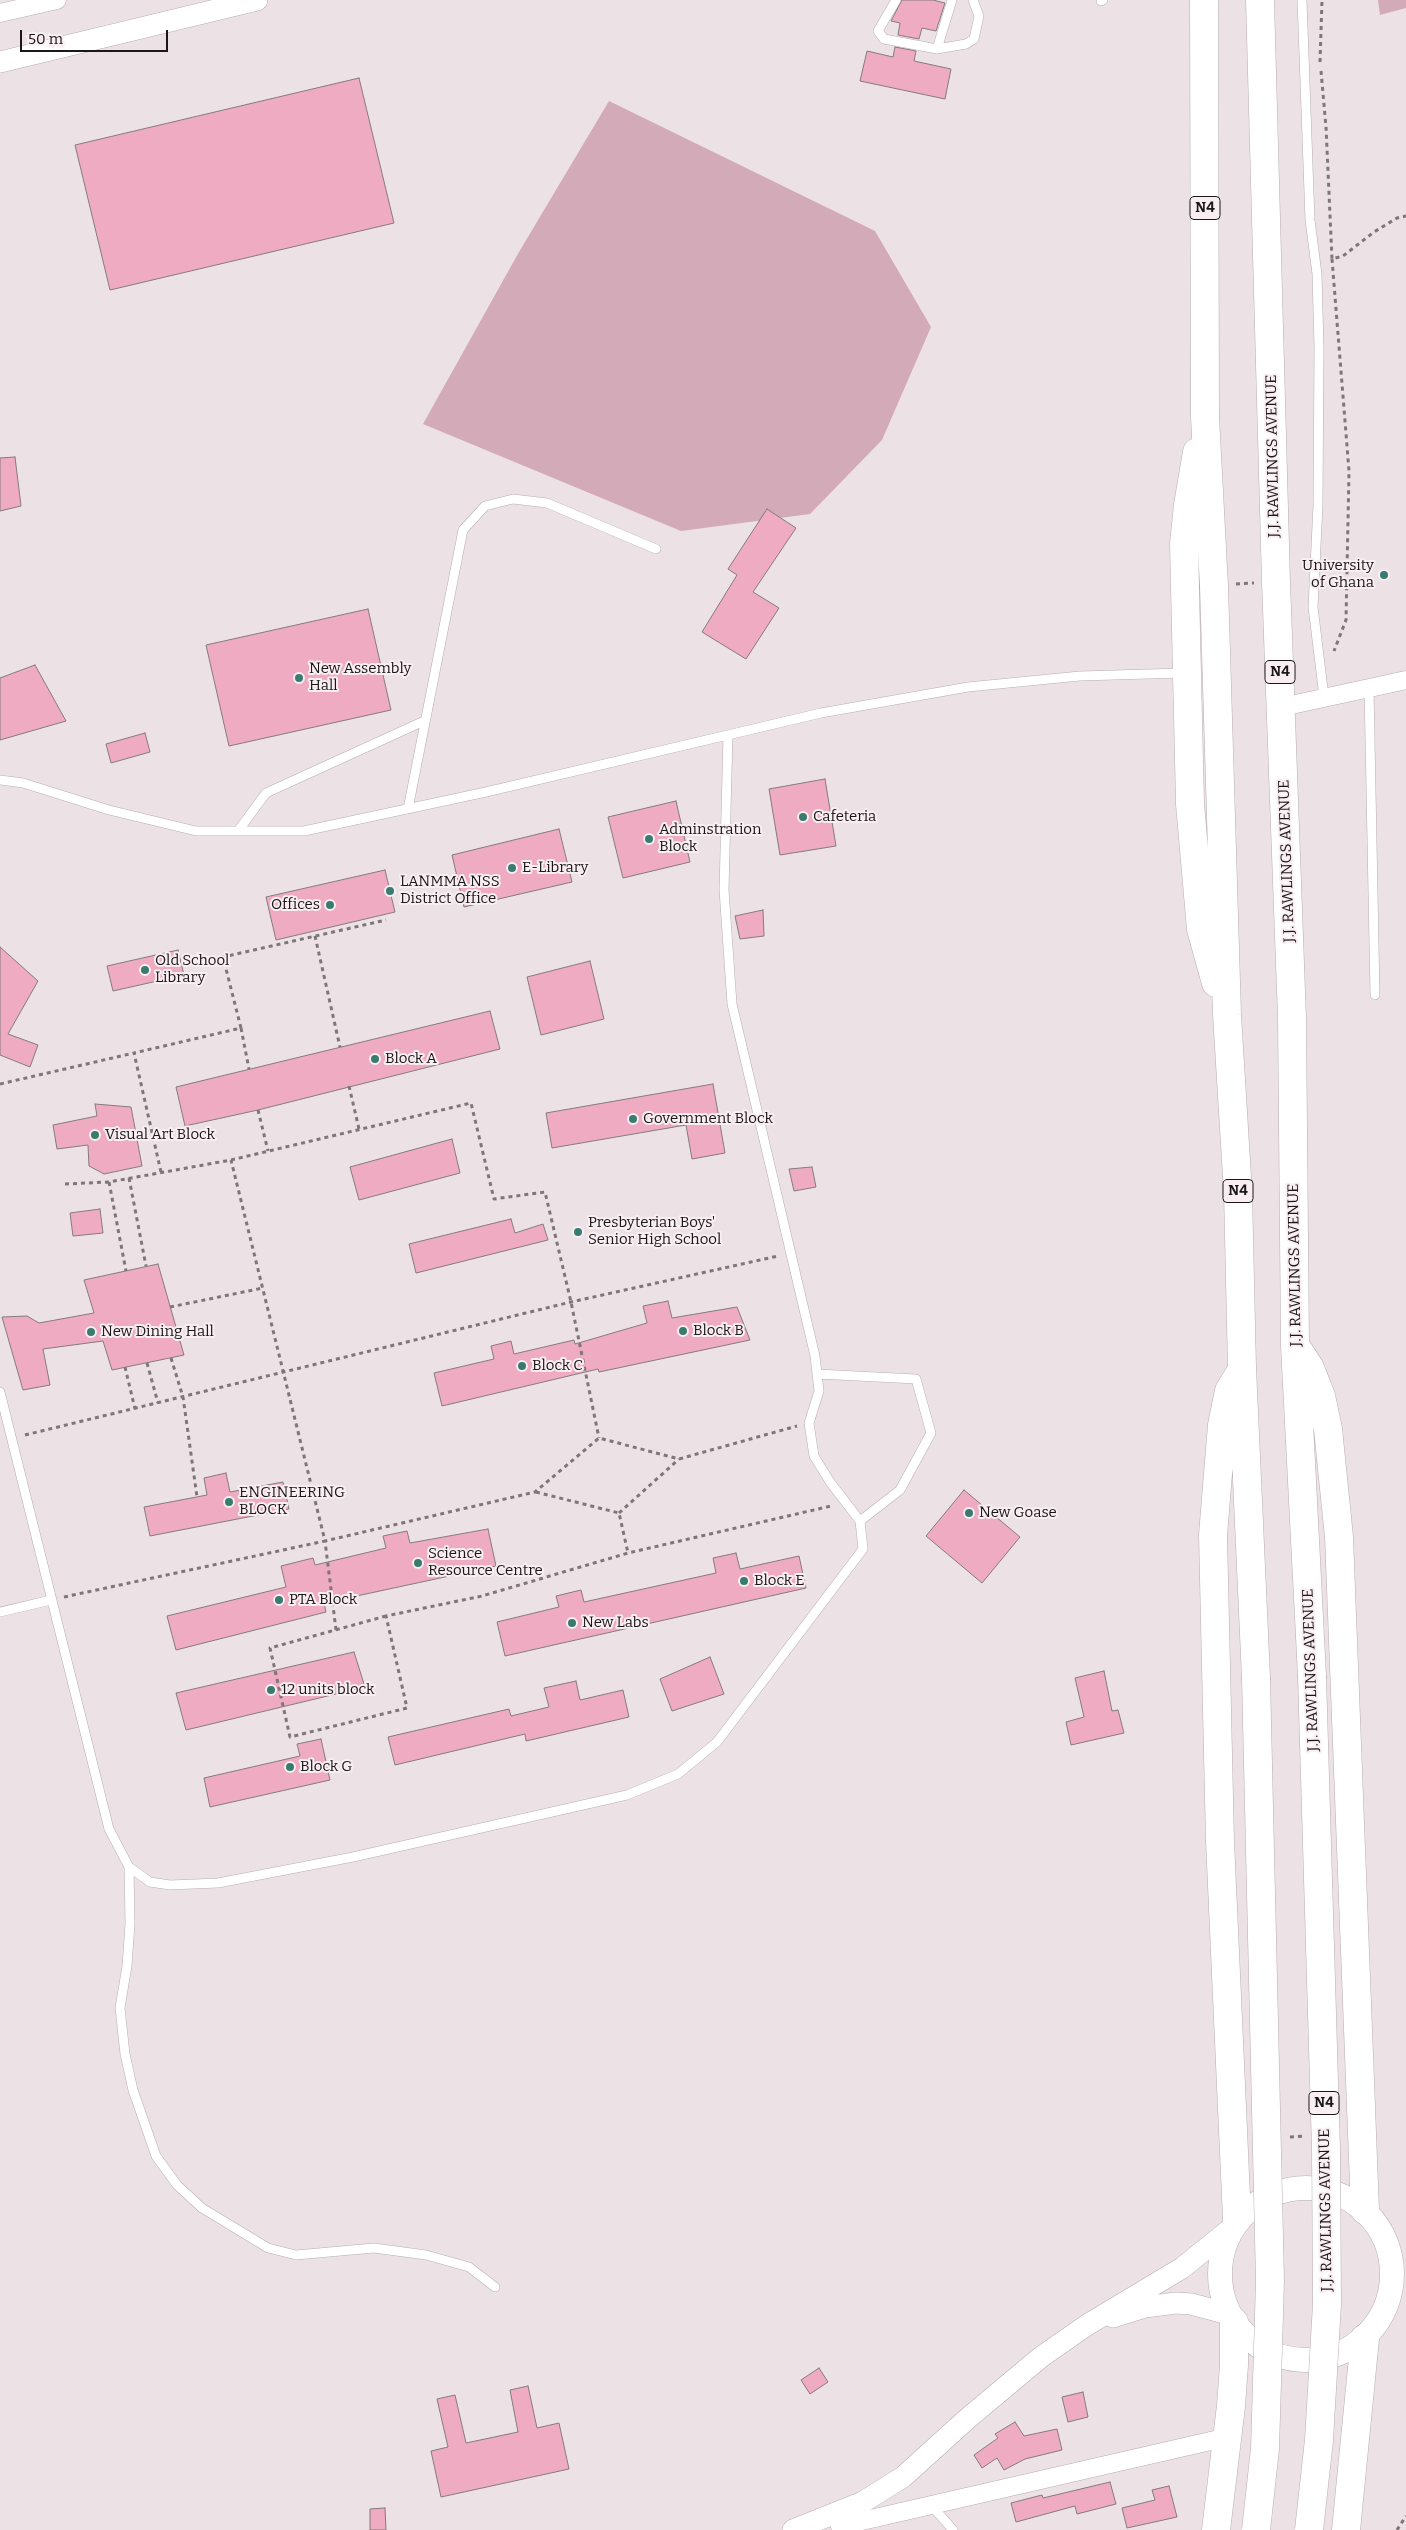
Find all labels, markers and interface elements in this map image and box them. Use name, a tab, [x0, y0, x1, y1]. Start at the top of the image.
scale bar	[22, 20, 170, 52]
text: 50 m	[28, 30, 63, 48]
road number: N4	[1190, 197, 1220, 220]
street label: J.J. RAWLINGS AVENUE	[1263, 374, 1283, 538]
place label: University of Ghana	[1302, 557, 1374, 592]
marker: University of Ghana	[1378, 569, 1390, 581]
place label: New Assembly Hall	[309, 660, 412, 695]
road number: N4	[1265, 660, 1295, 684]
marker: New Assembly Hall	[293, 672, 305, 684]
street label: J.J. RAWLINGS AVENUE	[1275, 779, 1299, 943]
place label: Cafeteria	[813, 808, 876, 826]
marker: Cafeteria	[797, 811, 809, 823]
place label: Adminstration Block	[659, 821, 761, 856]
marker: Adminstration Block	[643, 833, 655, 845]
place label: E-Library	[522, 859, 588, 877]
marker: E-Library	[506, 862, 518, 874]
place label: LANMMA NSS District Office	[400, 873, 500, 908]
marker: LANMMA NSS District Office	[384, 885, 396, 897]
place label: Offices	[271, 896, 320, 914]
marker: Offices	[324, 899, 336, 911]
place label: Old School Library	[155, 952, 229, 987]
marker: Old School Library	[139, 964, 151, 976]
place label: Block A	[385, 1050, 437, 1068]
marker: Block A	[369, 1053, 381, 1065]
place label: Government Block	[643, 1110, 773, 1128]
marker: Government Block	[627, 1113, 639, 1125]
place label: Visual Art Block	[105, 1126, 215, 1144]
marker: Visual Art Block	[89, 1129, 101, 1141]
road number: N4	[1223, 1180, 1253, 1202]
street label: J.J. RAWLINGS AVENUE	[1285, 1183, 1305, 1347]
place label: Presbyterian Boys' Senior High School	[588, 1214, 721, 1249]
marker: Presbyterian Boys' Senior High School	[572, 1226, 584, 1238]
place label: Block B	[693, 1322, 744, 1340]
place label: New Dining Hall	[101, 1323, 214, 1341]
marker: Block B	[677, 1325, 689, 1337]
marker: New Dining Hall	[85, 1326, 97, 1338]
place label: Block C	[532, 1357, 583, 1375]
marker: Block C	[516, 1360, 528, 1372]
place label: ENGINEERING BLOCK	[239, 1484, 345, 1519]
marker: ENGINEERING BLOCK	[223, 1496, 235, 1508]
place label: New Goase	[979, 1504, 1057, 1522]
marker: New Goase	[963, 1507, 975, 1519]
place label: Science Resource Centre	[428, 1545, 543, 1580]
marker: Science Resource Centre	[412, 1557, 424, 1569]
place label: Block E	[754, 1572, 805, 1590]
marker: Block E	[738, 1575, 750, 1587]
street label: J.J. RAWLINGS AVENUE	[1299, 1588, 1323, 1752]
place label: PTA Block	[289, 1591, 357, 1609]
marker: PTA Block	[273, 1594, 285, 1606]
place label: New Labs	[582, 1614, 649, 1632]
marker: New Labs	[566, 1617, 578, 1629]
place label: 12 units block	[281, 1681, 375, 1699]
marker: 12 units block	[265, 1684, 277, 1696]
place label: Block G	[300, 1758, 352, 1776]
marker: Block G	[284, 1761, 296, 1773]
road number: N4	[1309, 2092, 1339, 2114]
street label: J.J. RAWLINGS AVENUE	[1316, 2128, 1336, 2292]

